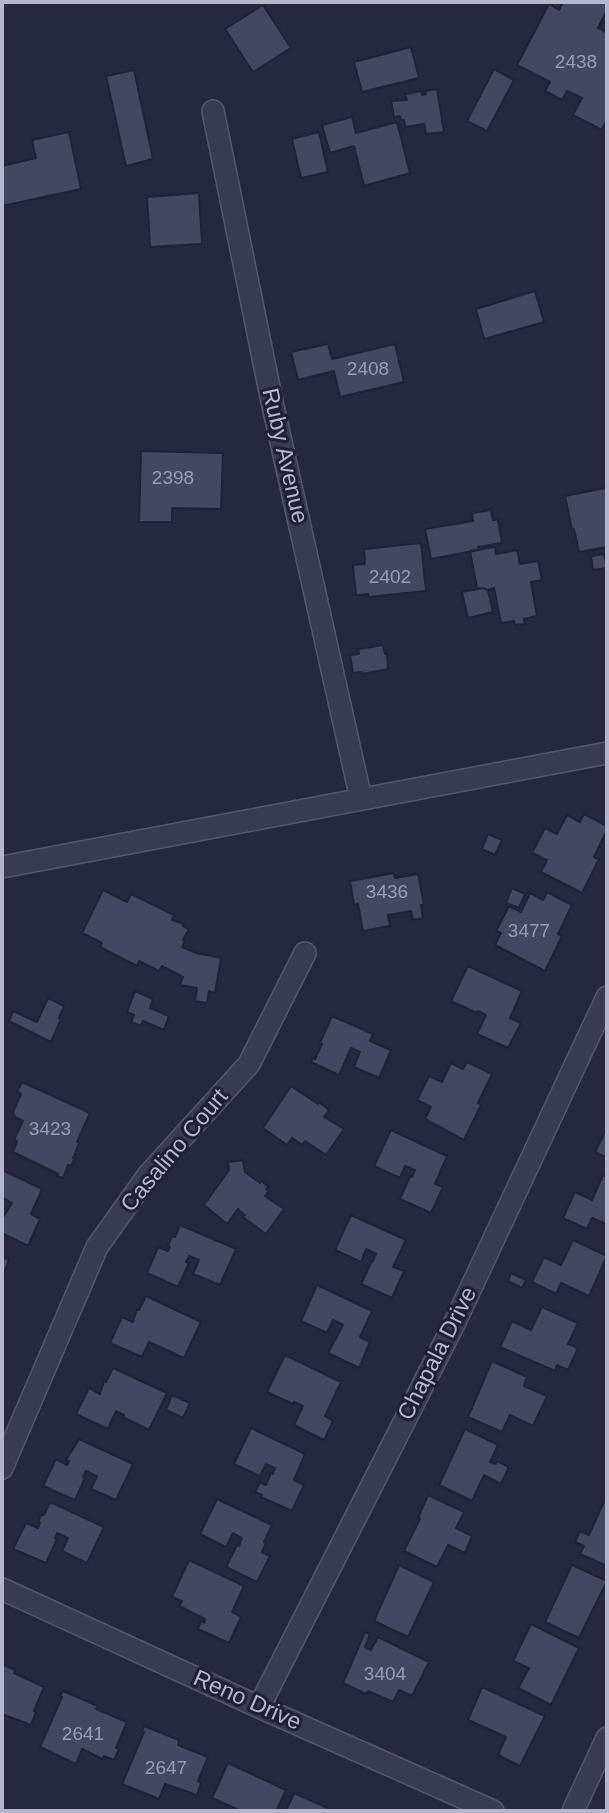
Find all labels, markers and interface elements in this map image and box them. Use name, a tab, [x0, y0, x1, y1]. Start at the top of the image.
house number: 2438	[555, 52, 597, 74]
house number: 2408	[347, 359, 389, 381]
street label: Ruby Avenue	[255, 386, 313, 526]
house number: 2398	[152, 468, 194, 490]
house number: 2402	[369, 567, 411, 589]
house number: 3436	[366, 882, 408, 904]
house number: 3477	[508, 921, 550, 943]
street label: Casalino Court	[116, 1084, 234, 1218]
house number: 3423	[29, 1119, 71, 1141]
street label: Chapala Drive	[393, 1283, 483, 1425]
house number: 3404	[364, 1664, 406, 1686]
street label: Reno Drive	[189, 1665, 305, 1737]
house number: 2641	[62, 1724, 104, 1746]
house number: 2647	[145, 1758, 187, 1780]

